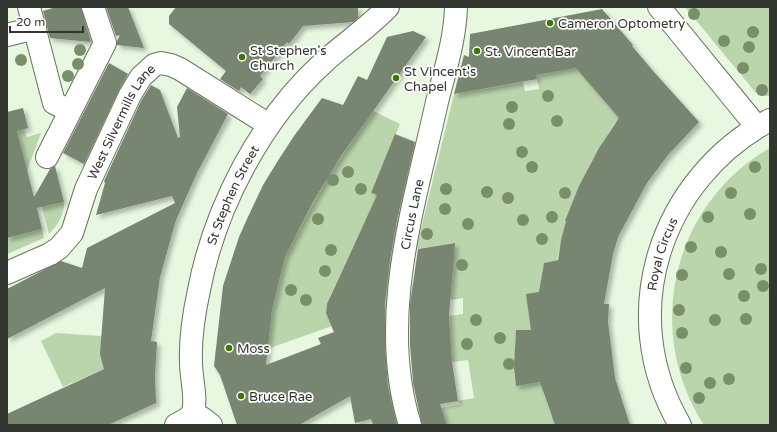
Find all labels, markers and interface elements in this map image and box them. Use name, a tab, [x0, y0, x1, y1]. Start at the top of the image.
scale bar	[10, 8, 83, 34]
text: 20 m	[16, 15, 45, 29]
place label: Cameron Optometry	[558, 16, 685, 32]
marker: Cameron Optometry	[545, 18, 555, 28]
place label: St Stephen's Church	[250, 43, 327, 74]
place label: St. Vincent Bar	[485, 44, 576, 60]
marker: St. Vincent Bar	[472, 46, 482, 56]
marker: St Stephen's Church	[237, 52, 247, 62]
street label: West Silvermills Lane	[84, 61, 159, 182]
place label: St Vincent's Chapel	[404, 64, 476, 95]
marker: St Vincent's Chapel	[391, 73, 401, 83]
street label: St Stephen Street	[204, 143, 263, 247]
street label: Circus Lane	[398, 178, 428, 251]
street label: Royal Circus	[644, 215, 682, 292]
place label: Moss	[237, 341, 270, 357]
marker: Moss	[224, 343, 234, 353]
place label: Bruce Rae	[249, 389, 312, 405]
marker: Bruce Rae	[236, 391, 246, 401]

